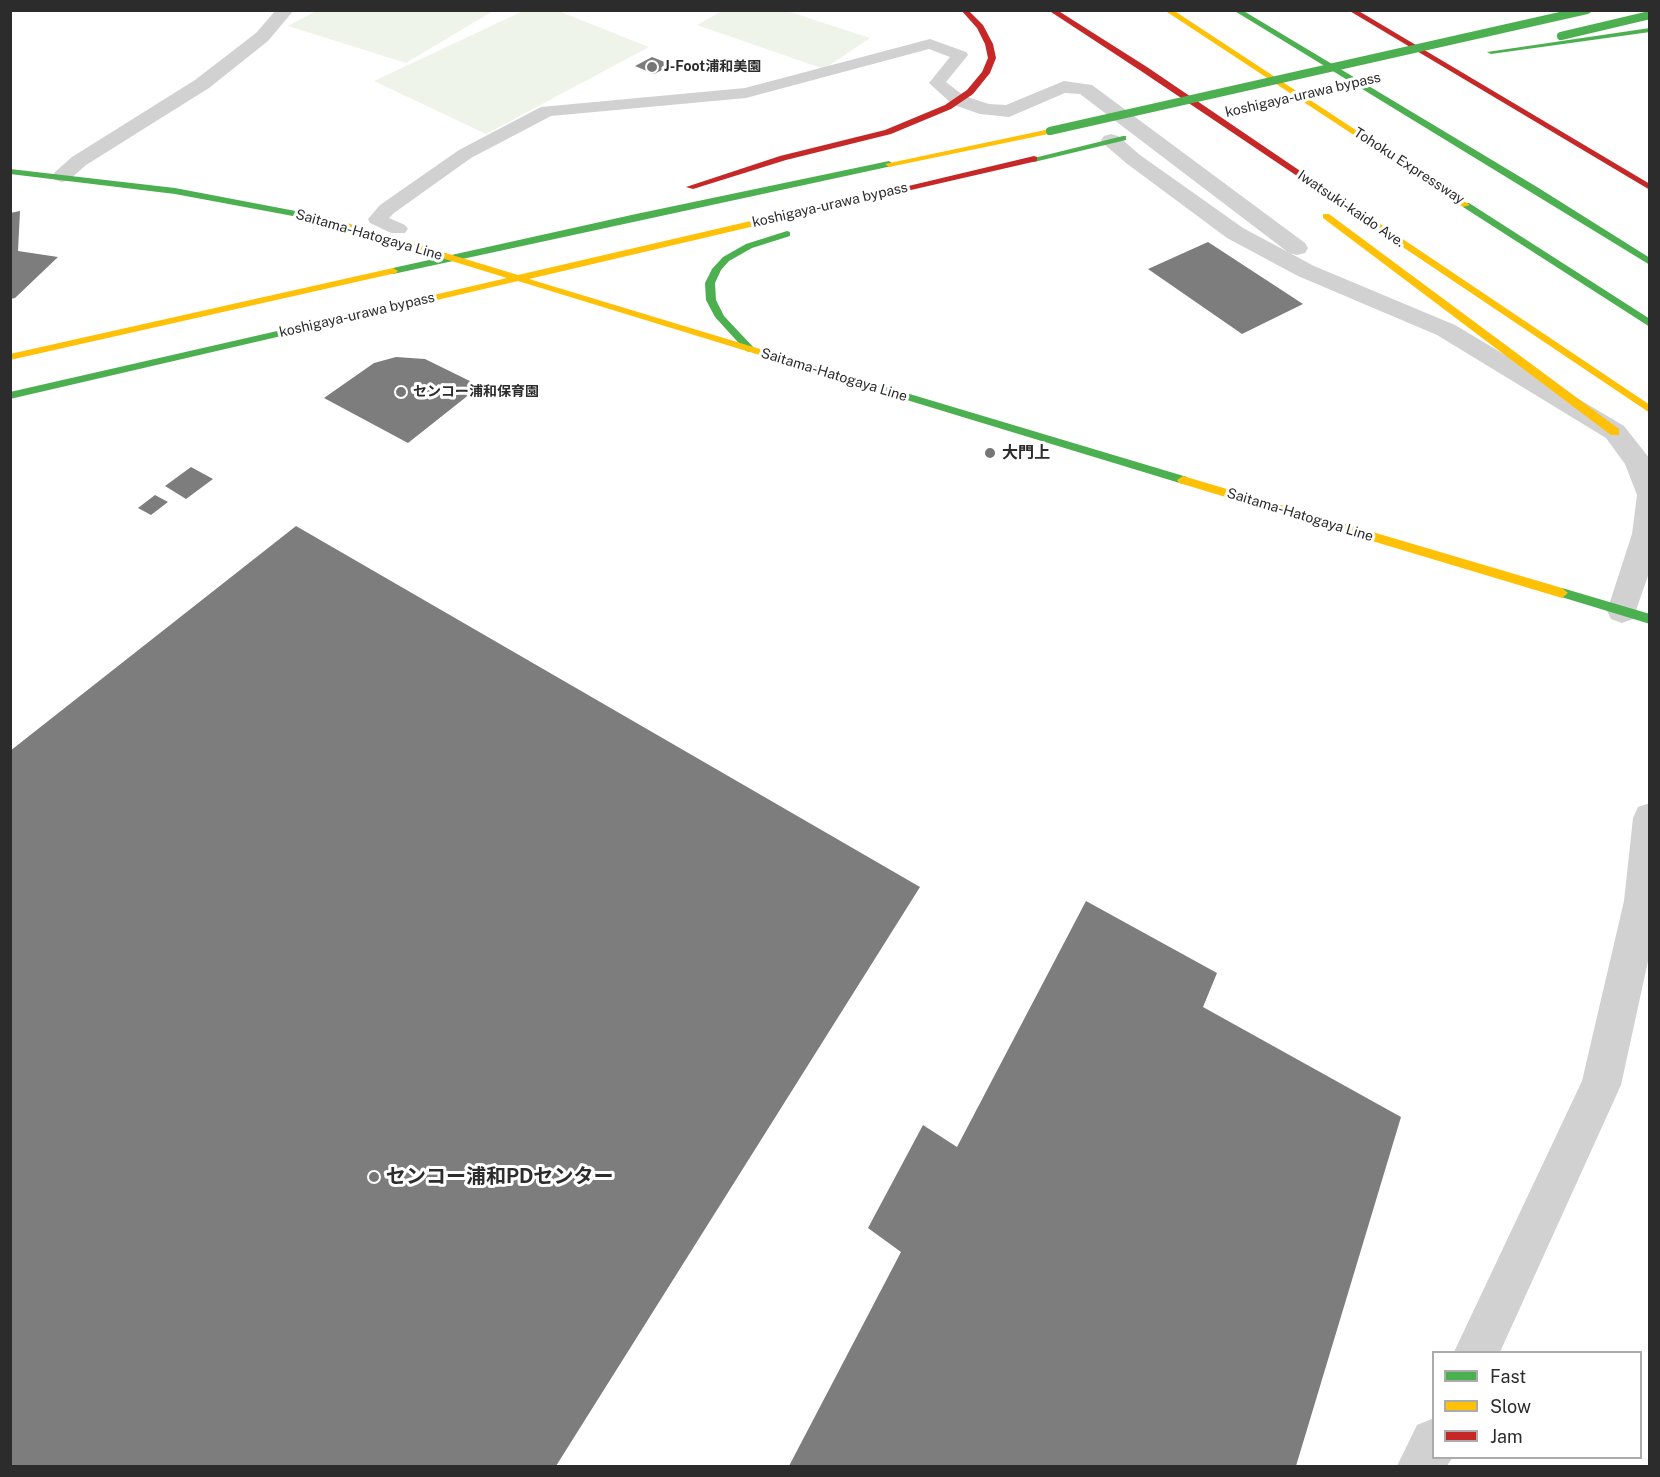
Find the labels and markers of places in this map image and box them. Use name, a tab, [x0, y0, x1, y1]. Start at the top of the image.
place label: J-Foot浦和美園	[664, 59, 761, 75]
marker: J-Foot浦和美園	[645, 60, 659, 74]
place label: センコー浦和保育園	[413, 384, 539, 400]
marker: センコー浦和保育園	[394, 385, 408, 399]
place label: 大門上	[1002, 443, 1050, 463]
marker: 大門上	[983, 446, 997, 460]
place label: センコー浦和PDセンター	[386, 1165, 613, 1189]
marker: センコー浦和PDセンター	[367, 1170, 381, 1184]

